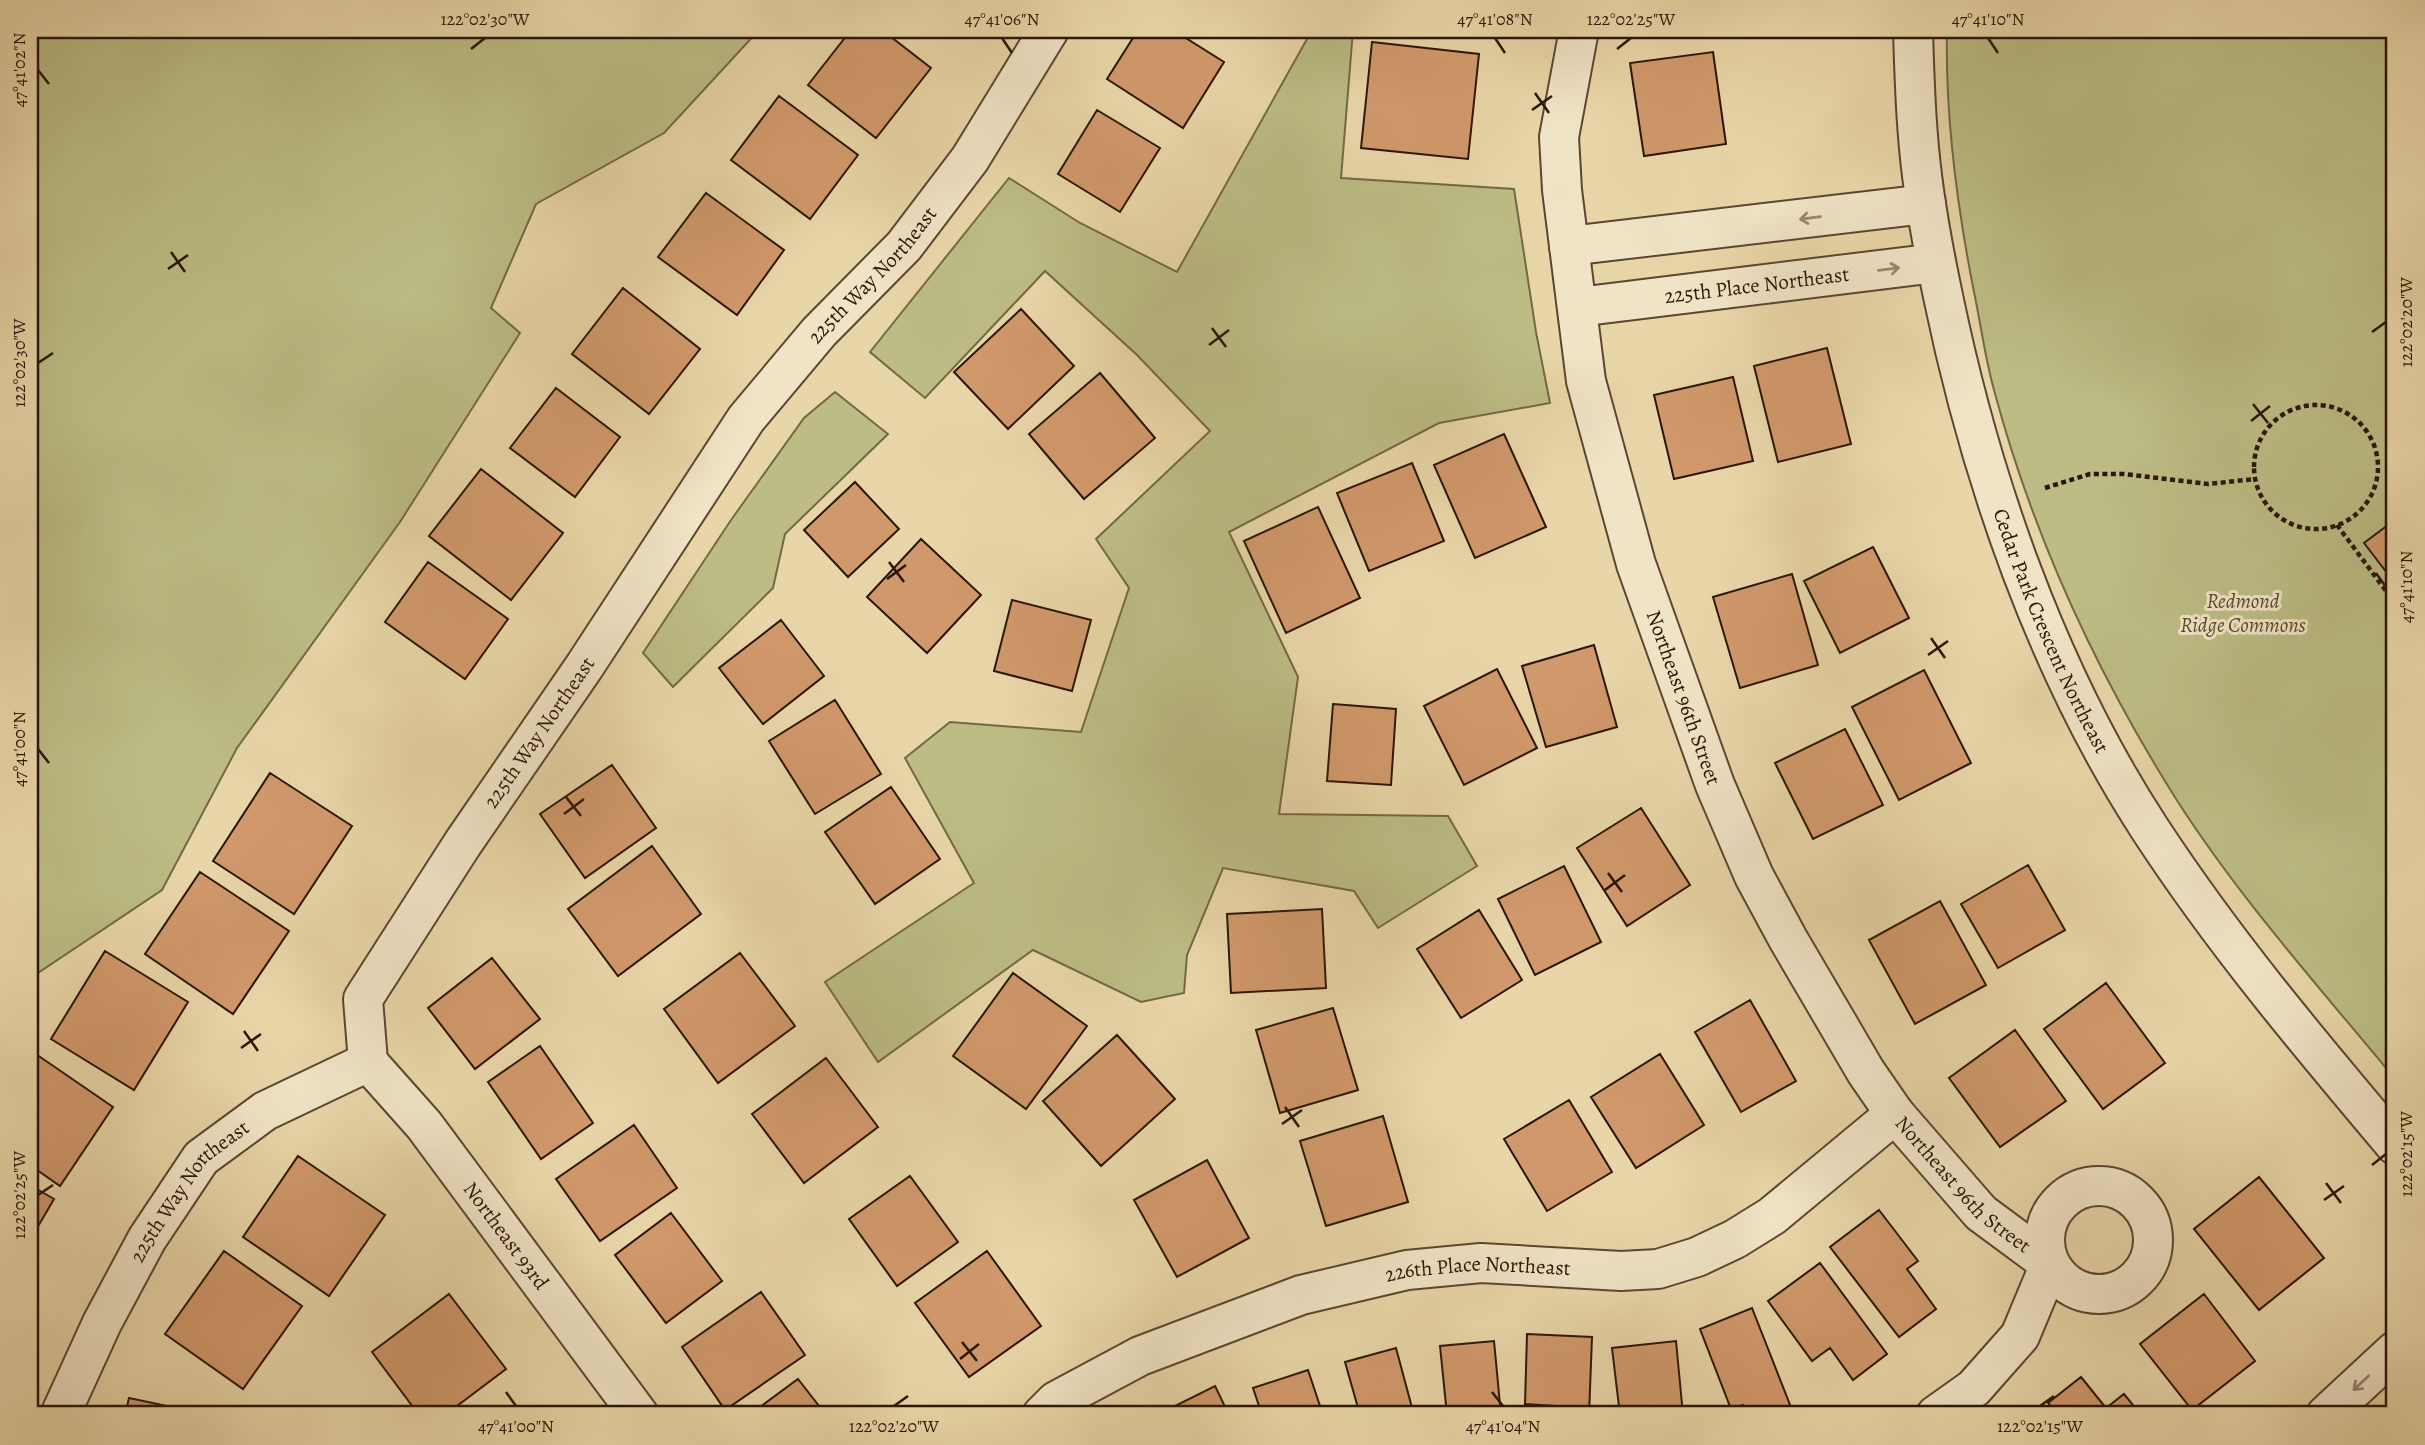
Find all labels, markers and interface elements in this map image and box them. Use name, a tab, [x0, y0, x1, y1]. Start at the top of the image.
text: 122°02'30"W	[440, 7, 530, 31]
text: 47°41'06"N	[965, 7, 1039, 31]
text: 47°41'08"N	[1457, 7, 1533, 31]
text: 122°02'25"W	[1587, 7, 1675, 31]
text: 47°41'10"N	[1952, 7, 2024, 31]
text: 47°41'02"N	[7, 32, 31, 108]
street label: 225th Way Northeast	[801, 201, 943, 350]
one-way arrow	[1799, 211, 1822, 224]
street label: 225th Place Northeast	[1663, 260, 1851, 310]
one-way arrow	[1877, 262, 1900, 275]
text: 122°02'20"W	[2394, 277, 2418, 367]
text: 122°02'30"W	[7, 318, 31, 408]
street label: Cedar Park Crescent Northeast	[1987, 505, 2116, 758]
text: 47°41'10"N	[2394, 551, 2418, 623]
park label: Redmond Ridge Commons	[2180, 587, 2306, 639]
street label: Northeast 96th Street	[1640, 606, 1728, 789]
street label: 225th Way Northeast	[477, 651, 601, 814]
text: 47°41'00"N	[7, 711, 31, 787]
street label: Northeast 96th Street	[1889, 1110, 2037, 1259]
text: 122°02'15"W	[2394, 1111, 2418, 1197]
street label: 225th Way Northeast	[123, 1113, 255, 1267]
text: 122°02'25"W	[7, 1151, 31, 1239]
street label: Northeast 93rd	[457, 1176, 556, 1296]
street label: 226th Place Northeast	[1382, 1249, 1572, 1289]
one-way arrow	[2353, 1375, 2370, 1392]
text: 47°41'00"N	[478, 1414, 554, 1438]
text: 122°02'20"W	[849, 1414, 939, 1438]
text: 47°41'04"N	[1466, 1414, 1540, 1438]
text: 122°02'15"W	[1997, 1414, 2083, 1438]

